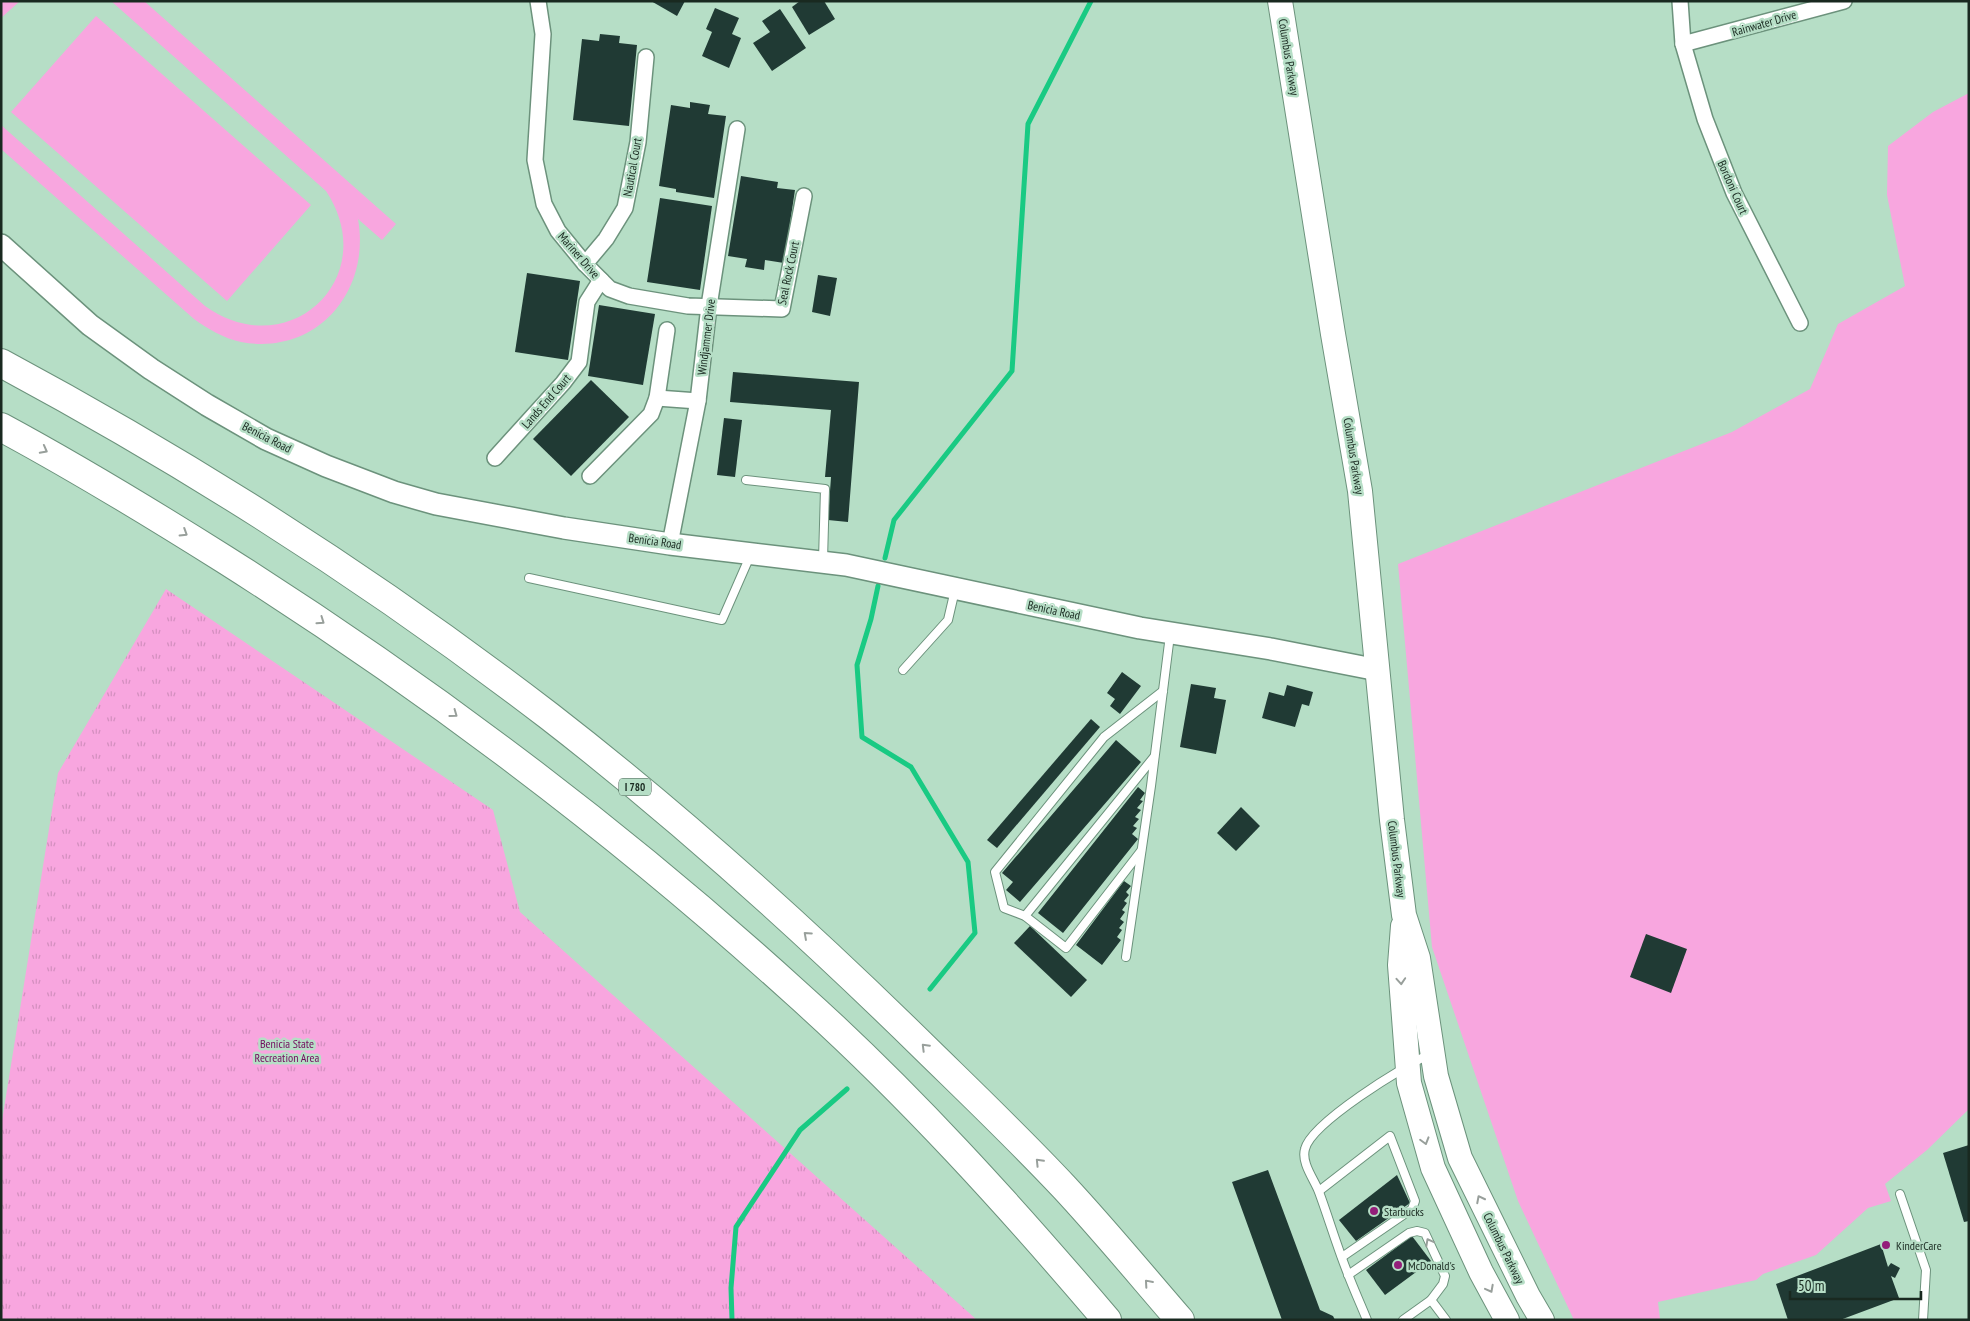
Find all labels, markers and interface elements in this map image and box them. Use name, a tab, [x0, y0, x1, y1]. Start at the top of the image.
street label: Rainwater Drive	[1730, 7, 1798, 39]
street label: Columbus Parkway	[1276, 18, 1303, 97]
street label: Nautical Court	[619, 136, 645, 197]
street label: Bordoni Court	[1714, 158, 1752, 217]
street label: Mariner Drive	[555, 229, 603, 281]
street label: Seal Rock Court	[774, 239, 802, 306]
street label: Windjammer Drive	[694, 298, 718, 376]
street label: Lands End Court	[518, 370, 574, 431]
street label: Columbus Parkway	[1341, 417, 1368, 496]
street label: Benicia Road	[240, 418, 294, 456]
one-way arrow	[39, 444, 48, 454]
one-way arrow	[178, 527, 187, 537]
street label: Benicia Road	[628, 530, 682, 552]
street label: Benicia Road	[1026, 597, 1082, 623]
one-way arrow	[315, 615, 325, 624]
one-way arrow	[448, 708, 458, 717]
road number: I 780	[619, 779, 651, 796]
street label: Columbus Parkway	[1385, 820, 1409, 899]
one-way arrow	[804, 932, 813, 941]
one-way arrow	[1396, 977, 1407, 985]
park label: Benicia State Recreation Area	[255, 1036, 320, 1065]
one-way arrow	[921, 1044, 930, 1053]
one-way arrow	[1420, 1136, 1430, 1144]
one-way arrow	[1036, 1159, 1045, 1168]
one-way arrow	[1476, 1195, 1486, 1204]
place label: Starbucks	[1384, 1204, 1424, 1219]
marker: Starbucks	[1368, 1205, 1380, 1217]
street label: Columbus Parkway	[1480, 1210, 1528, 1287]
one-way arrow	[1425, 1238, 1435, 1247]
place label: KinderCare	[1896, 1238, 1942, 1253]
marker: KinderCare	[1880, 1239, 1892, 1251]
place label: McDonald's	[1408, 1258, 1455, 1273]
marker: McDonald's	[1392, 1259, 1404, 1271]
scale bar	[1790, 1268, 1921, 1300]
text: 50 m	[1798, 1276, 1824, 1295]
one-way arrow	[1145, 1280, 1154, 1289]
one-way arrow	[1484, 1284, 1494, 1293]

